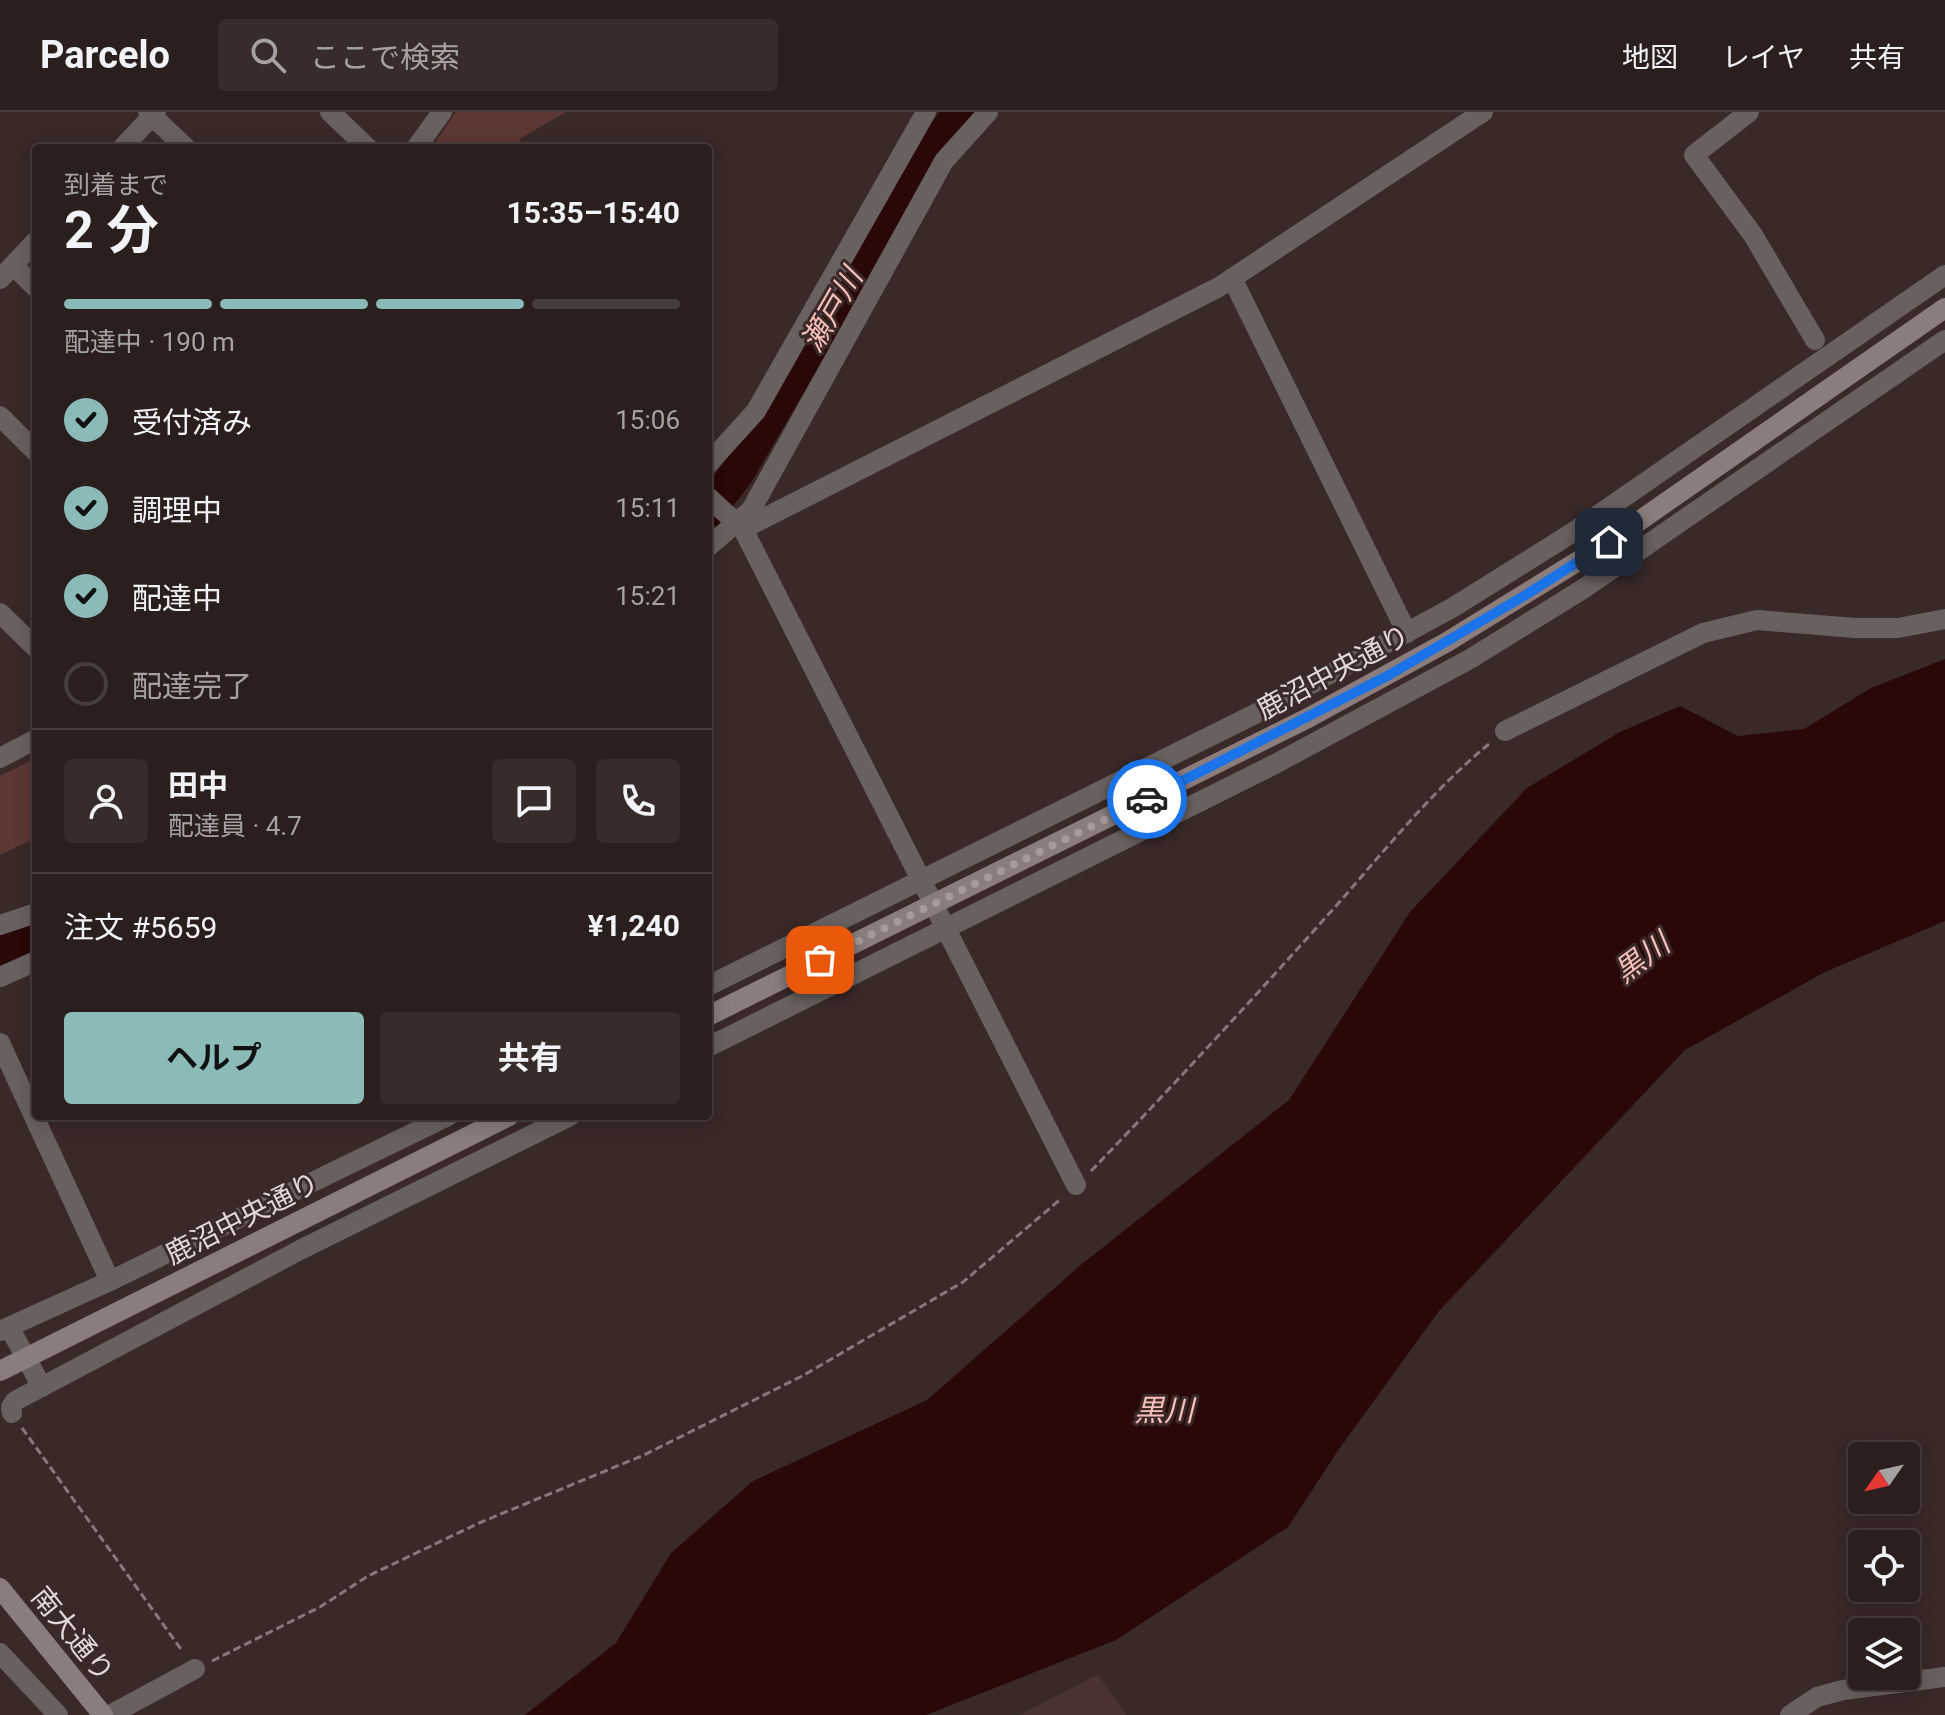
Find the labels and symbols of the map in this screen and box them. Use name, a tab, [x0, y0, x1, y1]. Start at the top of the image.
water label: 瀬戸川	[794, 259, 871, 357]
pin	[1575, 508, 1643, 576]
street label: 鹿沼中央通り	[1251, 618, 1415, 726]
courier	[1107, 759, 1187, 839]
water label: 黒川	[1607, 924, 1679, 990]
pin	[786, 926, 854, 994]
street label: 鹿沼中央通り	[160, 1166, 325, 1271]
water label: 黒川	[1134, 1393, 1197, 1428]
north arrow	[1848, 1442, 1920, 1514]
street label: 南大通り	[25, 1580, 121, 1688]

